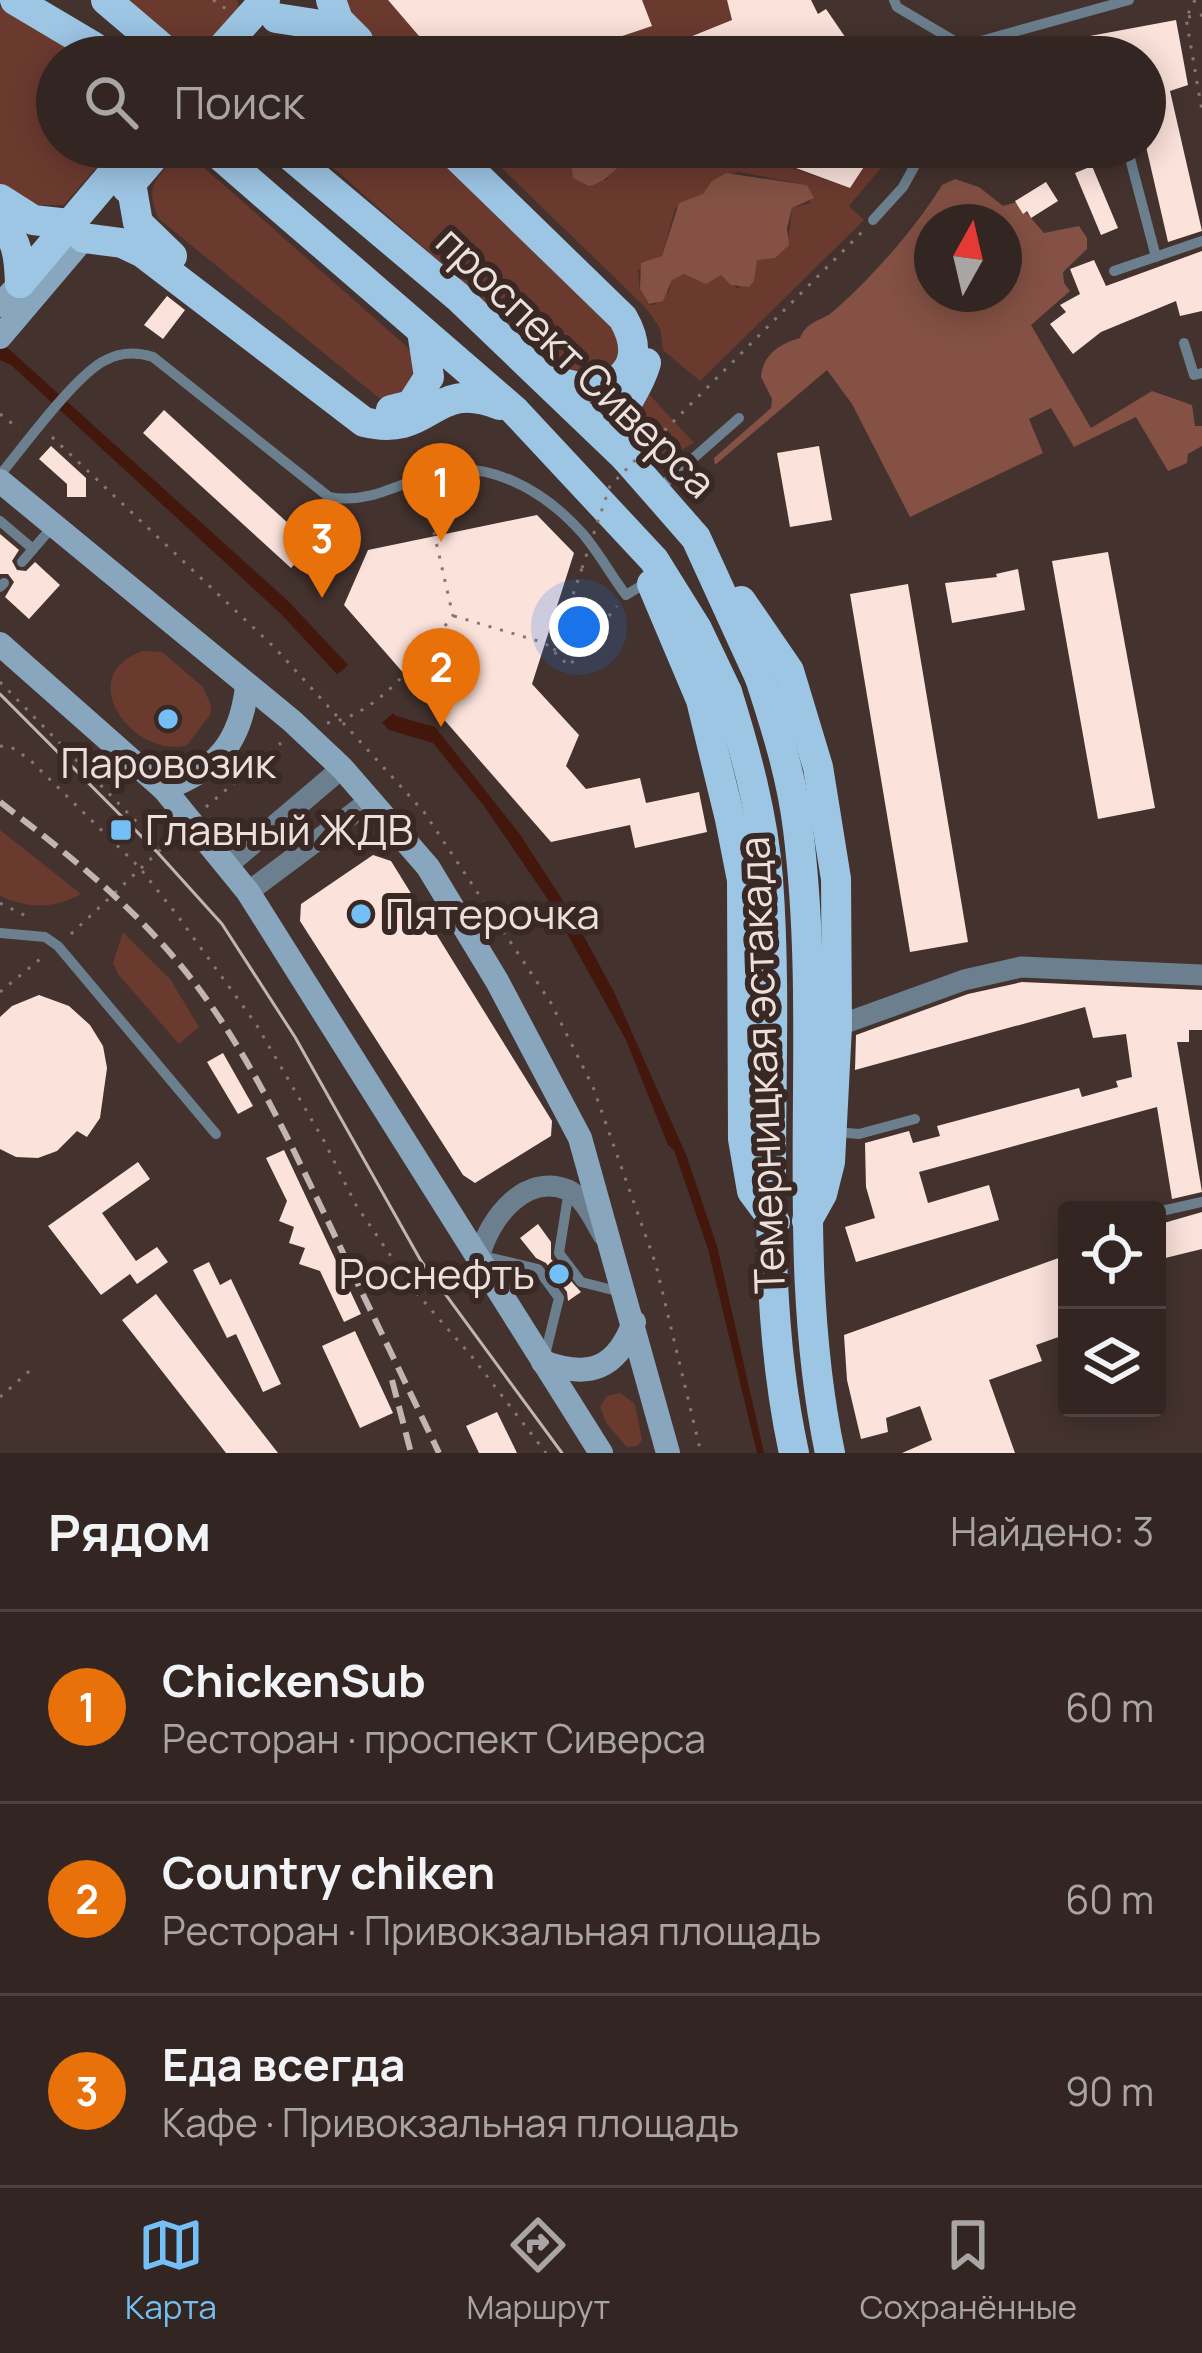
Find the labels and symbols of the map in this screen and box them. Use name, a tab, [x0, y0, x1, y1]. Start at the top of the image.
north arrow	[914, 204, 1022, 312]
street label: проспект Сиверса	[424, 213, 729, 510]
pin: 1	[402, 443, 480, 542]
pin: 3	[283, 499, 361, 598]
your location	[549, 597, 609, 657]
pin: 2	[402, 628, 480, 727]
marker: Паровозик	[155, 706, 181, 732]
place label: Паровозик	[61, 733, 277, 791]
place label: Главный ЖДВ	[145, 800, 413, 858]
marker: Главный ЖДВ	[108, 817, 134, 843]
street label: Темерницкая эстакада	[724, 836, 798, 1295]
place label: Пятерочка	[385, 884, 600, 942]
marker: Пятерочка	[348, 901, 374, 927]
place label: Роснефть	[339, 1244, 535, 1302]
marker: Роснефть	[546, 1261, 572, 1287]

